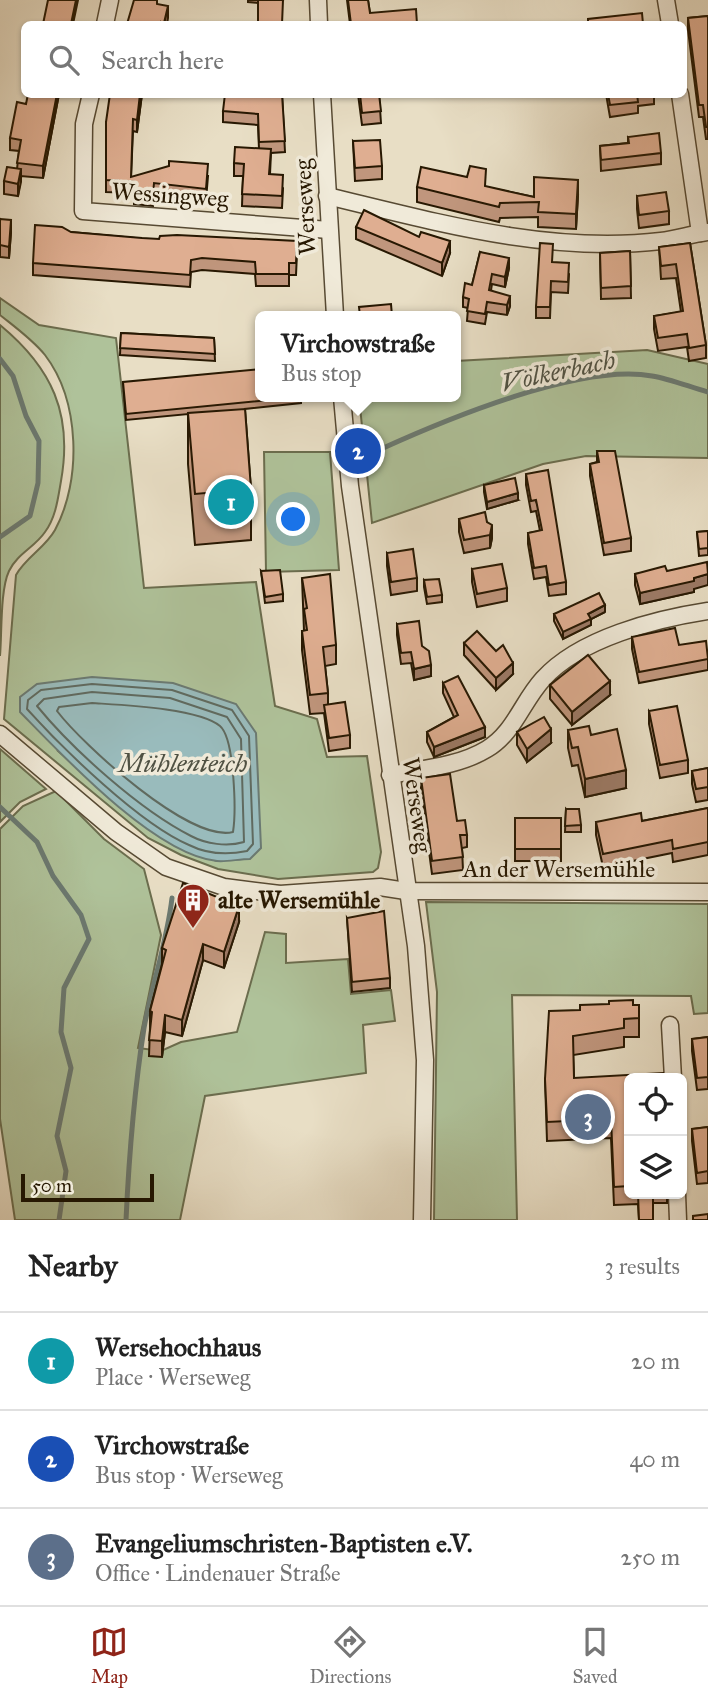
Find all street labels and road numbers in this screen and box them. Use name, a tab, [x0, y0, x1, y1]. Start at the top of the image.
street label: Werseweg	[287, 157, 322, 256]
street label: Wessingweg	[111, 176, 230, 214]
street label: Werseweg	[395, 755, 439, 856]
street label: An der Wersemühle	[462, 854, 655, 884]

